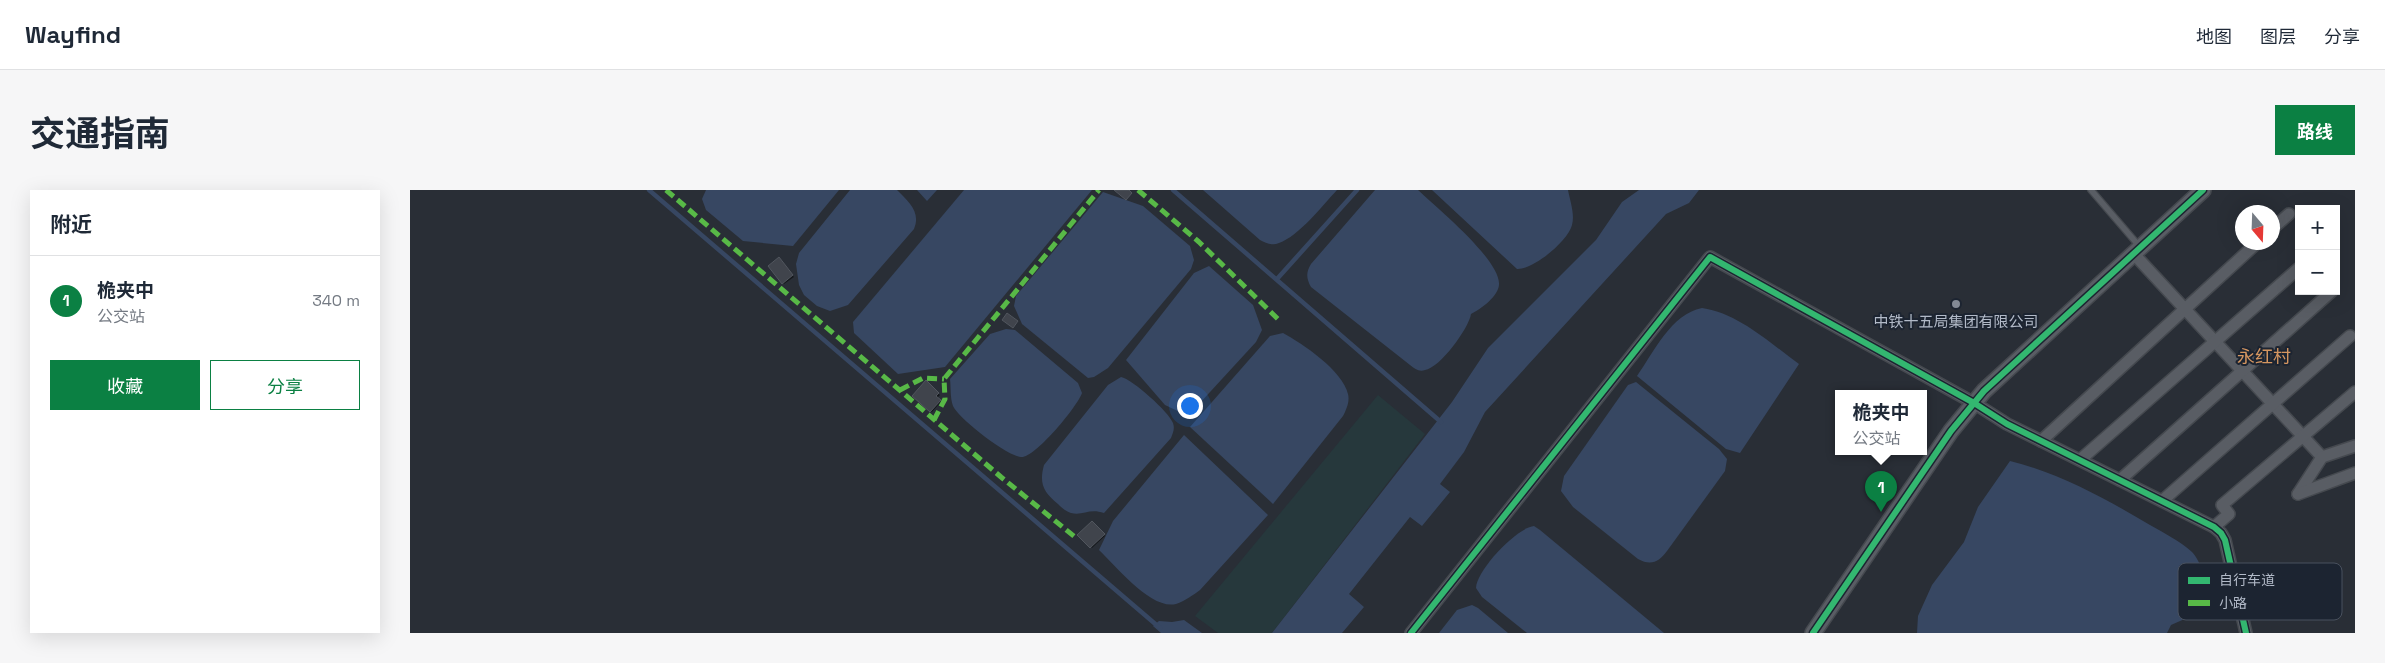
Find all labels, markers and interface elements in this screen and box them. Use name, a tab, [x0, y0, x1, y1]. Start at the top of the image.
text: Wayfind	[25, 19, 121, 50]
text: 地图	[2196, 25, 2232, 48]
text: 图层	[2260, 25, 2296, 48]
text: 分享	[2324, 25, 2360, 48]
button: 路线	[2275, 105, 2355, 155]
text: 交通指南	[30, 112, 170, 156]
north arrow	[2235, 205, 2280, 250]
map controls	[2295, 205, 2340, 295]
button: +	[2295, 205, 2340, 250]
text: 附近	[50, 211, 92, 238]
button: −	[2295, 250, 2340, 295]
text: 桅夹中	[97, 278, 154, 303]
text: 1	[62, 290, 70, 311]
text: 340 m	[312, 290, 360, 311]
marker: 中铁十五局集团有限公司	[1950, 298, 1962, 310]
text: 公交站	[97, 306, 145, 327]
place label: 中铁十五局集团有限公司	[1873, 312, 2039, 331]
district label: 永红村	[2237, 345, 2291, 368]
button: 收藏	[50, 360, 200, 410]
button: 分享	[210, 360, 360, 410]
popup	[1835, 390, 1927, 455]
your location	[1177, 393, 1203, 419]
text: 桅夹中	[1852, 400, 1910, 425]
text: 公交站	[1852, 428, 1901, 449]
pin: 1	[1865, 471, 1897, 512]
legend	[2178, 563, 2342, 620]
text: 自行车道	[2219, 571, 2275, 589]
text: 小路	[2219, 594, 2247, 612]

